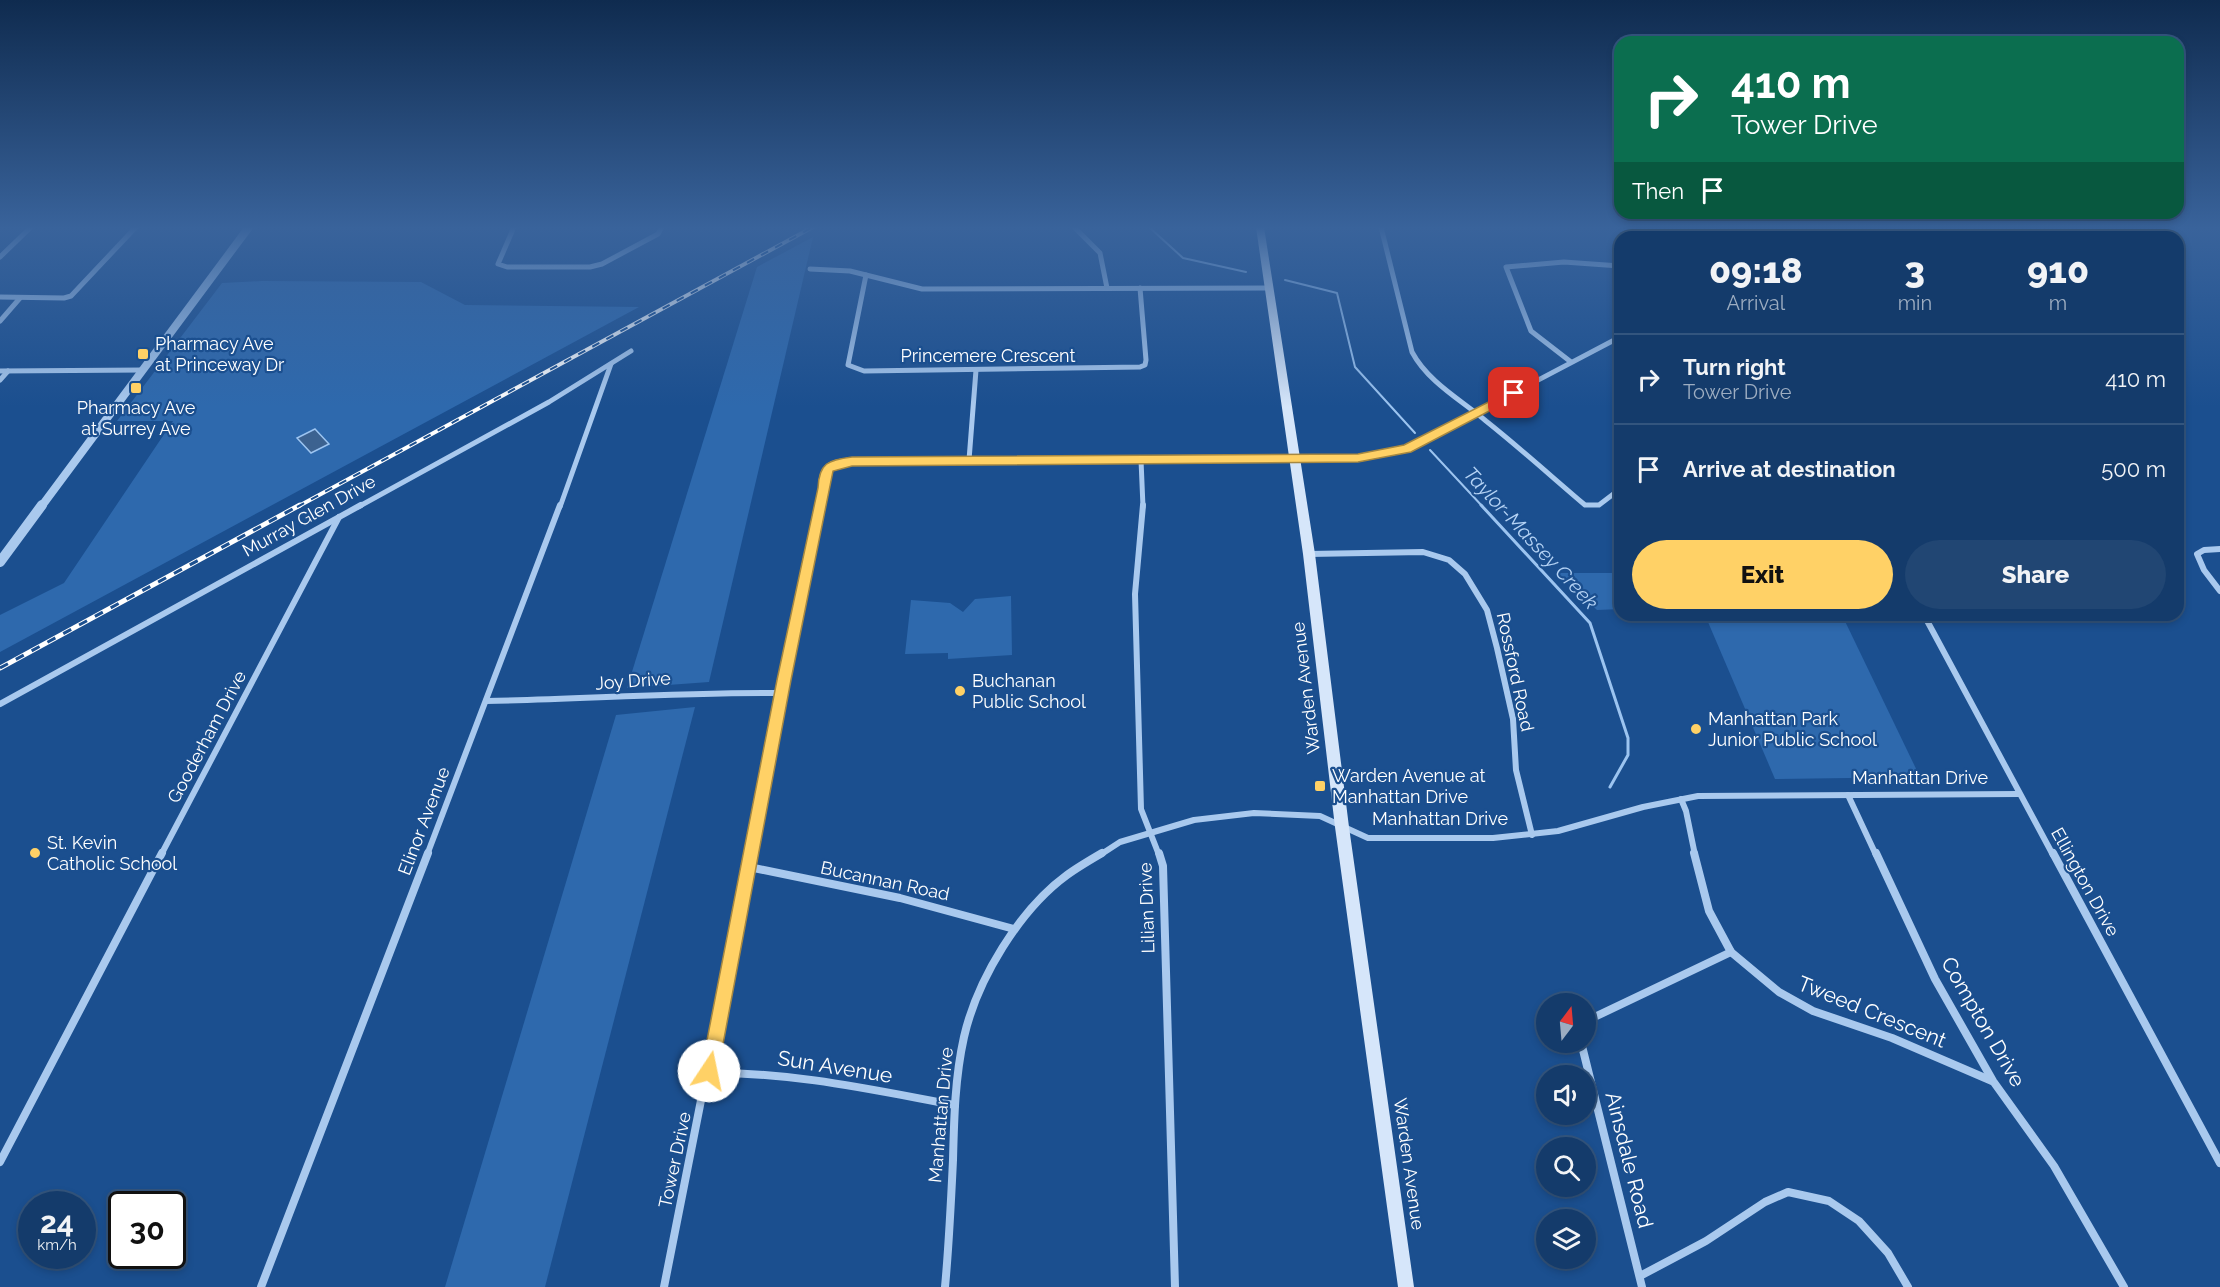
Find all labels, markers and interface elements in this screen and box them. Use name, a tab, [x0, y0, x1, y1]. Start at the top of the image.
text: 410 m	[1731, 59, 1851, 108]
icon: right	[1632, 60, 1710, 138]
text: Tower Drive	[1731, 109, 1877, 140]
icon: arrive	[1696, 174, 1729, 207]
text: Then	[1632, 178, 1684, 204]
text: 09:18	[1709, 249, 1803, 291]
text: 3	[1905, 249, 1925, 291]
text: 910	[2027, 249, 2089, 291]
text: Arrival	[1726, 291, 1785, 315]
text: min	[1898, 291, 1932, 315]
text: m	[2049, 291, 2067, 315]
place label: Pharmacy Ave at Princeway Dr	[155, 333, 285, 375]
street label: Princemere Crescent	[900, 345, 1076, 366]
marker: Pharmacy Ave at Princeway Dr	[136, 347, 150, 361]
text: Turn right	[1683, 354, 1786, 380]
icon: right	[1632, 363, 1665, 396]
text: 410 m	[2105, 366, 2166, 392]
pin	[1488, 367, 1539, 418]
icon: arrive	[1497, 376, 1530, 409]
text: Tower Drive	[1683, 380, 1792, 404]
marker: Pharmacy Ave at Surrey Ave	[129, 381, 143, 395]
place label: Pharmacy Ave at Surrey Ave	[77, 397, 196, 439]
icon: arrive	[1632, 453, 1665, 486]
text: Arrive at destination	[1683, 456, 1896, 482]
text: 500 m	[2101, 456, 2166, 482]
water label: Taylor-Massey Creek	[1459, 462, 1603, 614]
street label: Murray Glen Drive	[239, 470, 379, 561]
button: Exit	[1632, 540, 1893, 609]
button: Share	[1905, 540, 2166, 609]
street label: Rossford Road	[1493, 611, 1538, 733]
street label: Warden Avenue	[1287, 620, 1324, 755]
street label: Gooderham Drive	[163, 667, 250, 806]
street label: Joy Drive	[594, 667, 672, 694]
place label: Buchanan Public School	[972, 670, 1086, 712]
marker: Buchanan Public School	[953, 684, 967, 698]
place label: Manhattan Park Junior Public School	[1708, 708, 1877, 750]
marker: Manhattan Park Junior Public School	[1689, 722, 1703, 736]
street label: Elinor Avenue	[393, 763, 454, 878]
place label: Warden Avenue at Manhattan Drive	[1332, 765, 1486, 807]
street label: Manhattan Drive	[1852, 767, 1988, 788]
marker: Warden Avenue at Manhattan Drive	[1313, 779, 1327, 793]
street label: Manhattan Drive	[1372, 808, 1508, 829]
street label: Ellington Drive	[2047, 824, 2124, 940]
place label: St. Kevin Catholic School	[47, 832, 177, 874]
marker: St. Kevin Catholic School	[28, 846, 42, 860]
street label: Bucannan Road	[819, 857, 952, 904]
street label: Lilian Drive	[1134, 862, 1159, 954]
street label: Compton Drive	[1936, 952, 2031, 1091]
street label: Tweed Crescent	[1794, 970, 1950, 1053]
north arrow	[1536, 993, 1596, 1053]
map controls	[1536, 993, 1596, 1269]
position arrow	[677, 1039, 741, 1103]
street label: Sun Avenue	[776, 1045, 894, 1088]
street label: Manhattan Drive	[924, 1046, 957, 1184]
button: sound	[1536, 1065, 1596, 1125]
street label: Ainsdale Road	[1600, 1089, 1658, 1231]
street label: Warden Avenue	[1390, 1097, 1429, 1232]
street label: Tower Drive	[654, 1110, 695, 1210]
button: search	[1536, 1137, 1596, 1197]
speed limit sign: 30	[108, 1191, 186, 1269]
text: 24	[40, 1205, 74, 1240]
button: layers	[1536, 1209, 1596, 1269]
text: km/h	[37, 1236, 77, 1254]

